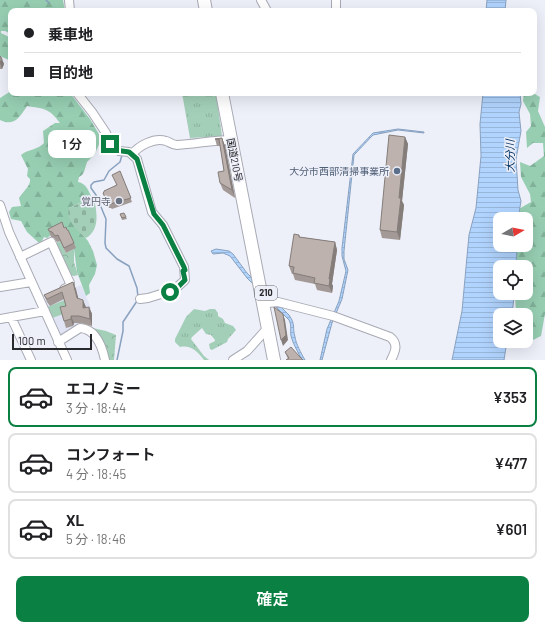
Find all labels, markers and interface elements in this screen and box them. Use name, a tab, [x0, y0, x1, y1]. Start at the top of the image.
text: 乗車地	[48, 25, 93, 43]
text: 目的地	[48, 63, 93, 81]
callout: 1 分	[48, 130, 96, 158]
route end	[101, 135, 119, 153]
text: 1 分	[62, 136, 82, 152]
street label: 国道210号	[225, 137, 245, 183]
water label: 大分川	[503, 139, 516, 173]
place label: 大分市西部清掃事業所	[289, 165, 389, 177]
marker: 大分市西部清掃事業所	[392, 166, 402, 176]
place label: 覚円寺	[81, 195, 111, 207]
marker: 覚円寺	[114, 196, 124, 206]
north arrow	[493, 212, 533, 252]
map controls	[493, 212, 533, 348]
button: locate	[493, 260, 533, 300]
route start	[161, 283, 179, 301]
road number: 210	[255, 286, 277, 300]
button: layers	[493, 308, 533, 348]
scale bar	[12, 332, 92, 351]
text: 100 m	[18, 334, 46, 347]
icon: car	[18, 379, 54, 415]
text: エコノミー	[66, 379, 141, 397]
text: ¥353	[493, 388, 527, 406]
text: 3 分 · 18:44	[66, 400, 126, 416]
icon: car	[18, 445, 54, 481]
text: コンフォート	[66, 445, 156, 463]
text: ¥477	[494, 454, 527, 472]
text: 4 分 · 18:45	[66, 466, 126, 482]
icon: car	[18, 511, 54, 547]
text: XL	[66, 511, 84, 529]
text: ¥601	[495, 520, 527, 538]
text: 5 分 · 18:46	[66, 531, 126, 547]
button: 確定	[16, 576, 529, 622]

